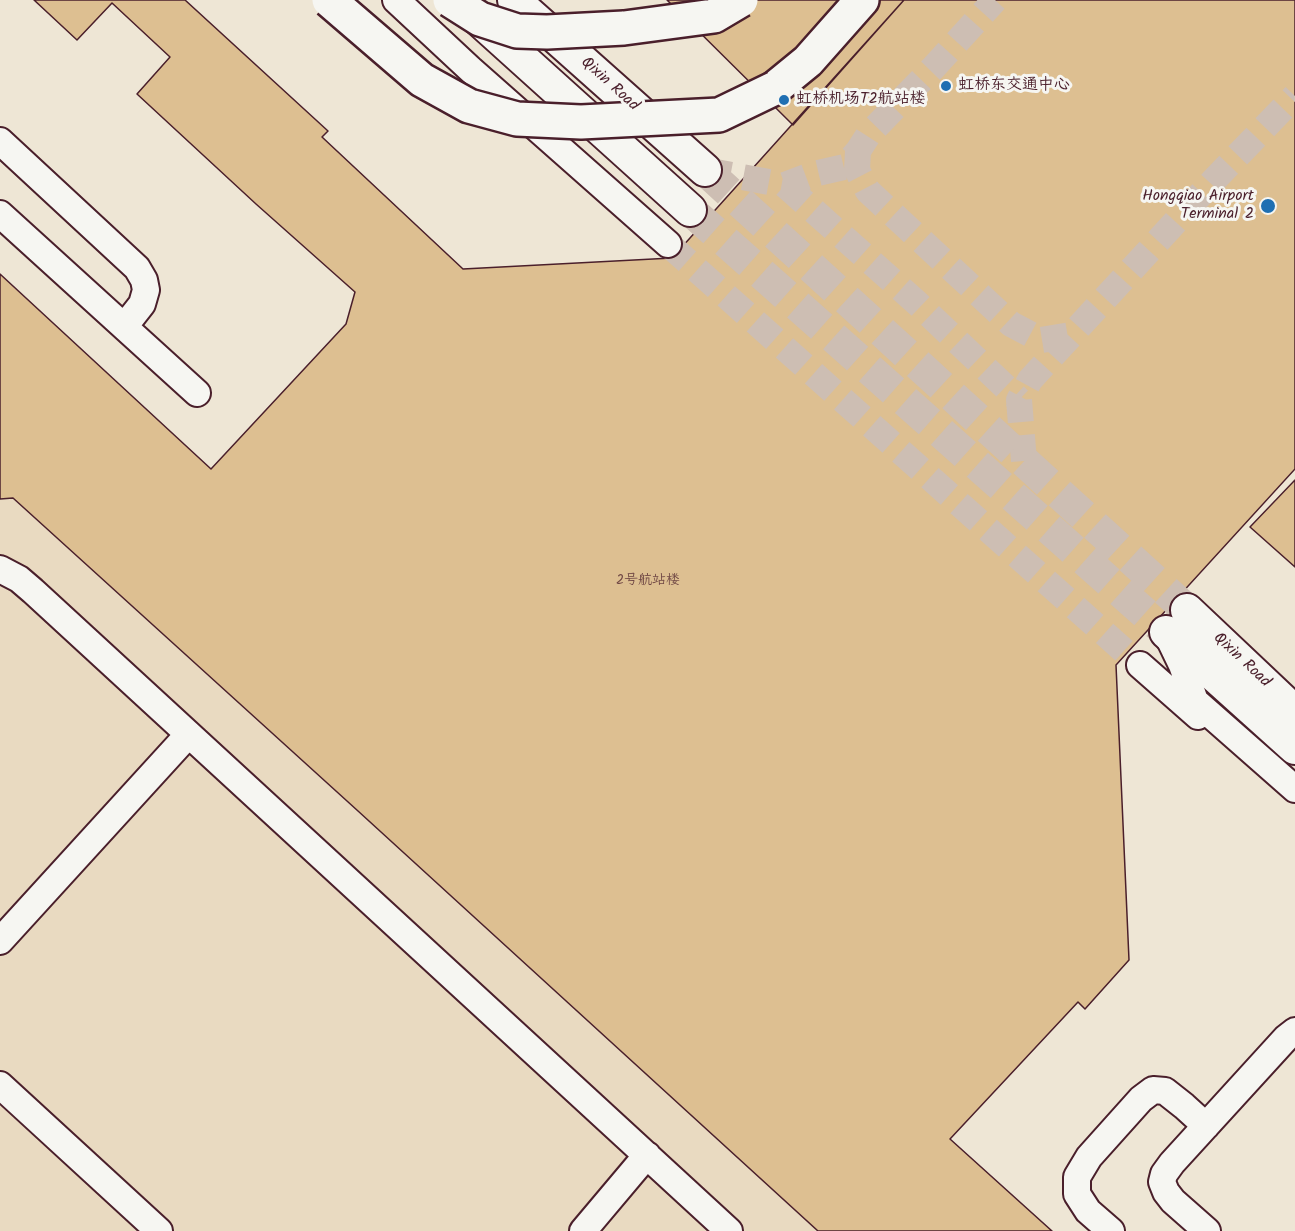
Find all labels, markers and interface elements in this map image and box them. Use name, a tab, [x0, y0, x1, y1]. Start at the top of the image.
street label: Qixin Road	[576, 54, 642, 116]
place label: 虹桥东交通中心	[958, 76, 1070, 96]
marker: 虹桥东交通中心	[939, 79, 953, 93]
place label: 虹桥机场T2航站楼	[796, 90, 926, 110]
marker: 虹桥机场T2航站楼	[777, 93, 791, 107]
place label: Hongqiao Airport Terminal 2	[1142, 187, 1254, 225]
marker: Hongqiao Airport Terminal 2	[1259, 197, 1277, 215]
house number: 2号航站楼	[616, 574, 680, 590]
street label: Qixin Road	[1208, 630, 1274, 692]

